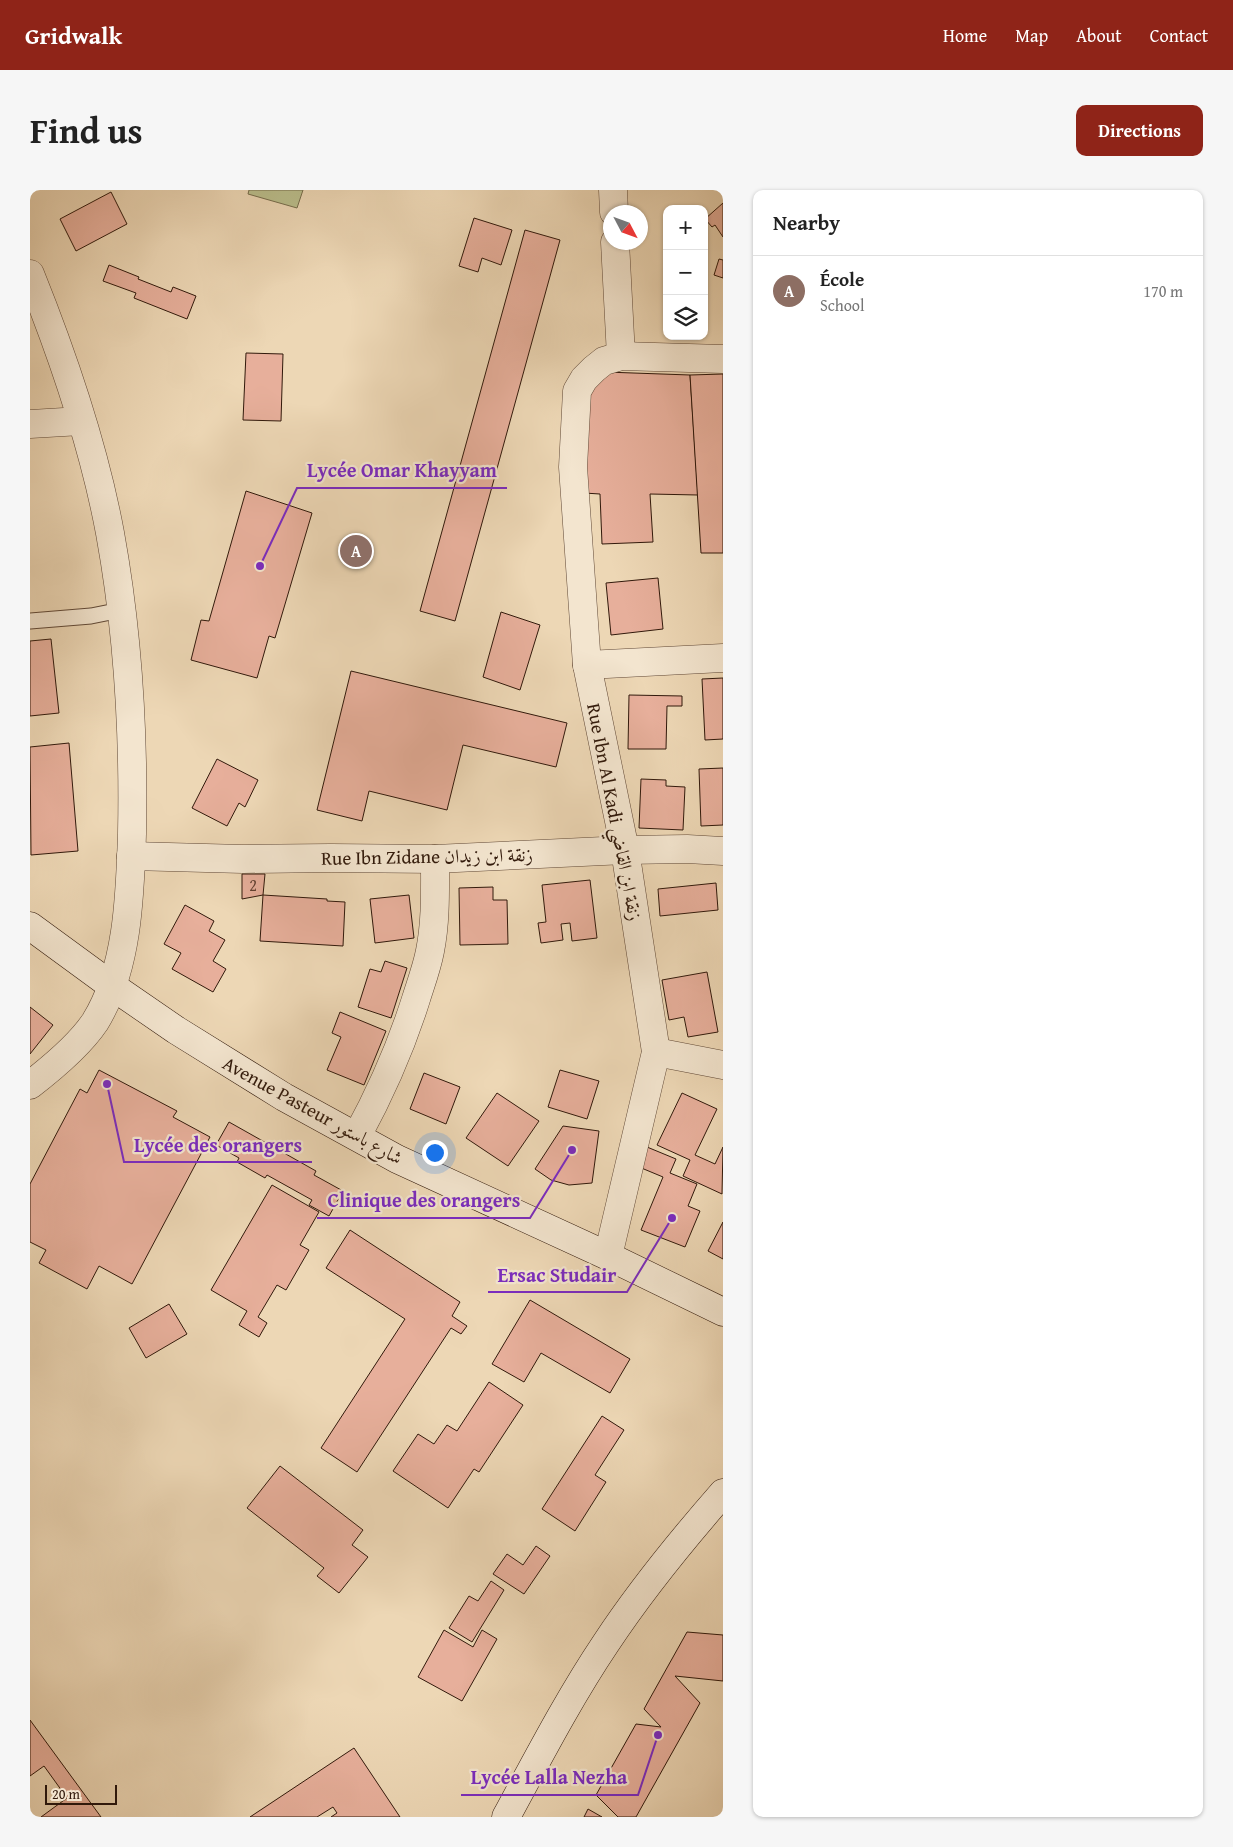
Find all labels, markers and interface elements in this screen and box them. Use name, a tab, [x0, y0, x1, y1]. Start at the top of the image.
text: Gridwalk	[25, 18, 122, 53]
text: Home	[943, 22, 987, 49]
text: Map	[1015, 22, 1048, 49]
text: About	[1076, 22, 1122, 49]
text: Contact	[1150, 22, 1208, 49]
text: Find us	[30, 105, 143, 156]
button: Directions	[1076, 105, 1203, 156]
north arrow	[603, 205, 648, 250]
map controls	[663, 205, 708, 340]
button: +	[663, 205, 708, 250]
text: Nearby	[773, 207, 840, 238]
button: −	[663, 250, 708, 295]
text: École	[820, 265, 864, 293]
text: A	[784, 279, 794, 303]
text: 170 m	[1143, 279, 1183, 303]
text: School	[820, 293, 864, 317]
button: layers	[663, 295, 708, 340]
callout: Lycée Omar Khayyam	[297, 453, 507, 488]
text: Lycée Omar Khayyam	[307, 455, 497, 484]
pin: A	[340, 532, 372, 570]
street label: Rue Ibn Al Kadi زنقة ابن القاضي	[576, 701, 650, 924]
street label: Rue Ibn Zidane زنقة ابن زيدان	[321, 840, 533, 872]
house number: 2	[249, 873, 257, 897]
street label: Avenue Pasteur شارع باستور	[217, 1049, 408, 1173]
callout: Lycée des orangers	[124, 1127, 312, 1162]
text: Lycée des orangers	[134, 1130, 302, 1159]
your location	[422, 1140, 448, 1166]
callout: Clinique des orangers	[317, 1183, 530, 1218]
text: Clinique des orangers	[328, 1185, 520, 1214]
callout: Ersac Studair	[488, 1257, 627, 1292]
text: Ersac Studair	[497, 1260, 617, 1289]
callout: Lycée Lalla Nezha	[461, 1760, 638, 1795]
text: Lycée Lalla Nezha	[471, 1762, 628, 1791]
scale bar	[45, 1782, 118, 1805]
text: 20 m	[52, 1784, 80, 1804]

